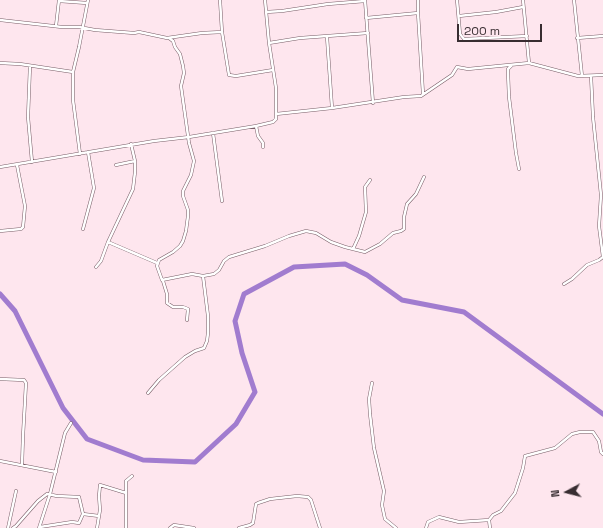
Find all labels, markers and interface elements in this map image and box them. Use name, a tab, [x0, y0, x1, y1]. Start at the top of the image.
scale bar	[459, 16, 544, 42]
text: 200 m	[464, 23, 500, 39]
north arrow	[547, 472, 587, 512]
text: N	[548, 489, 562, 498]

